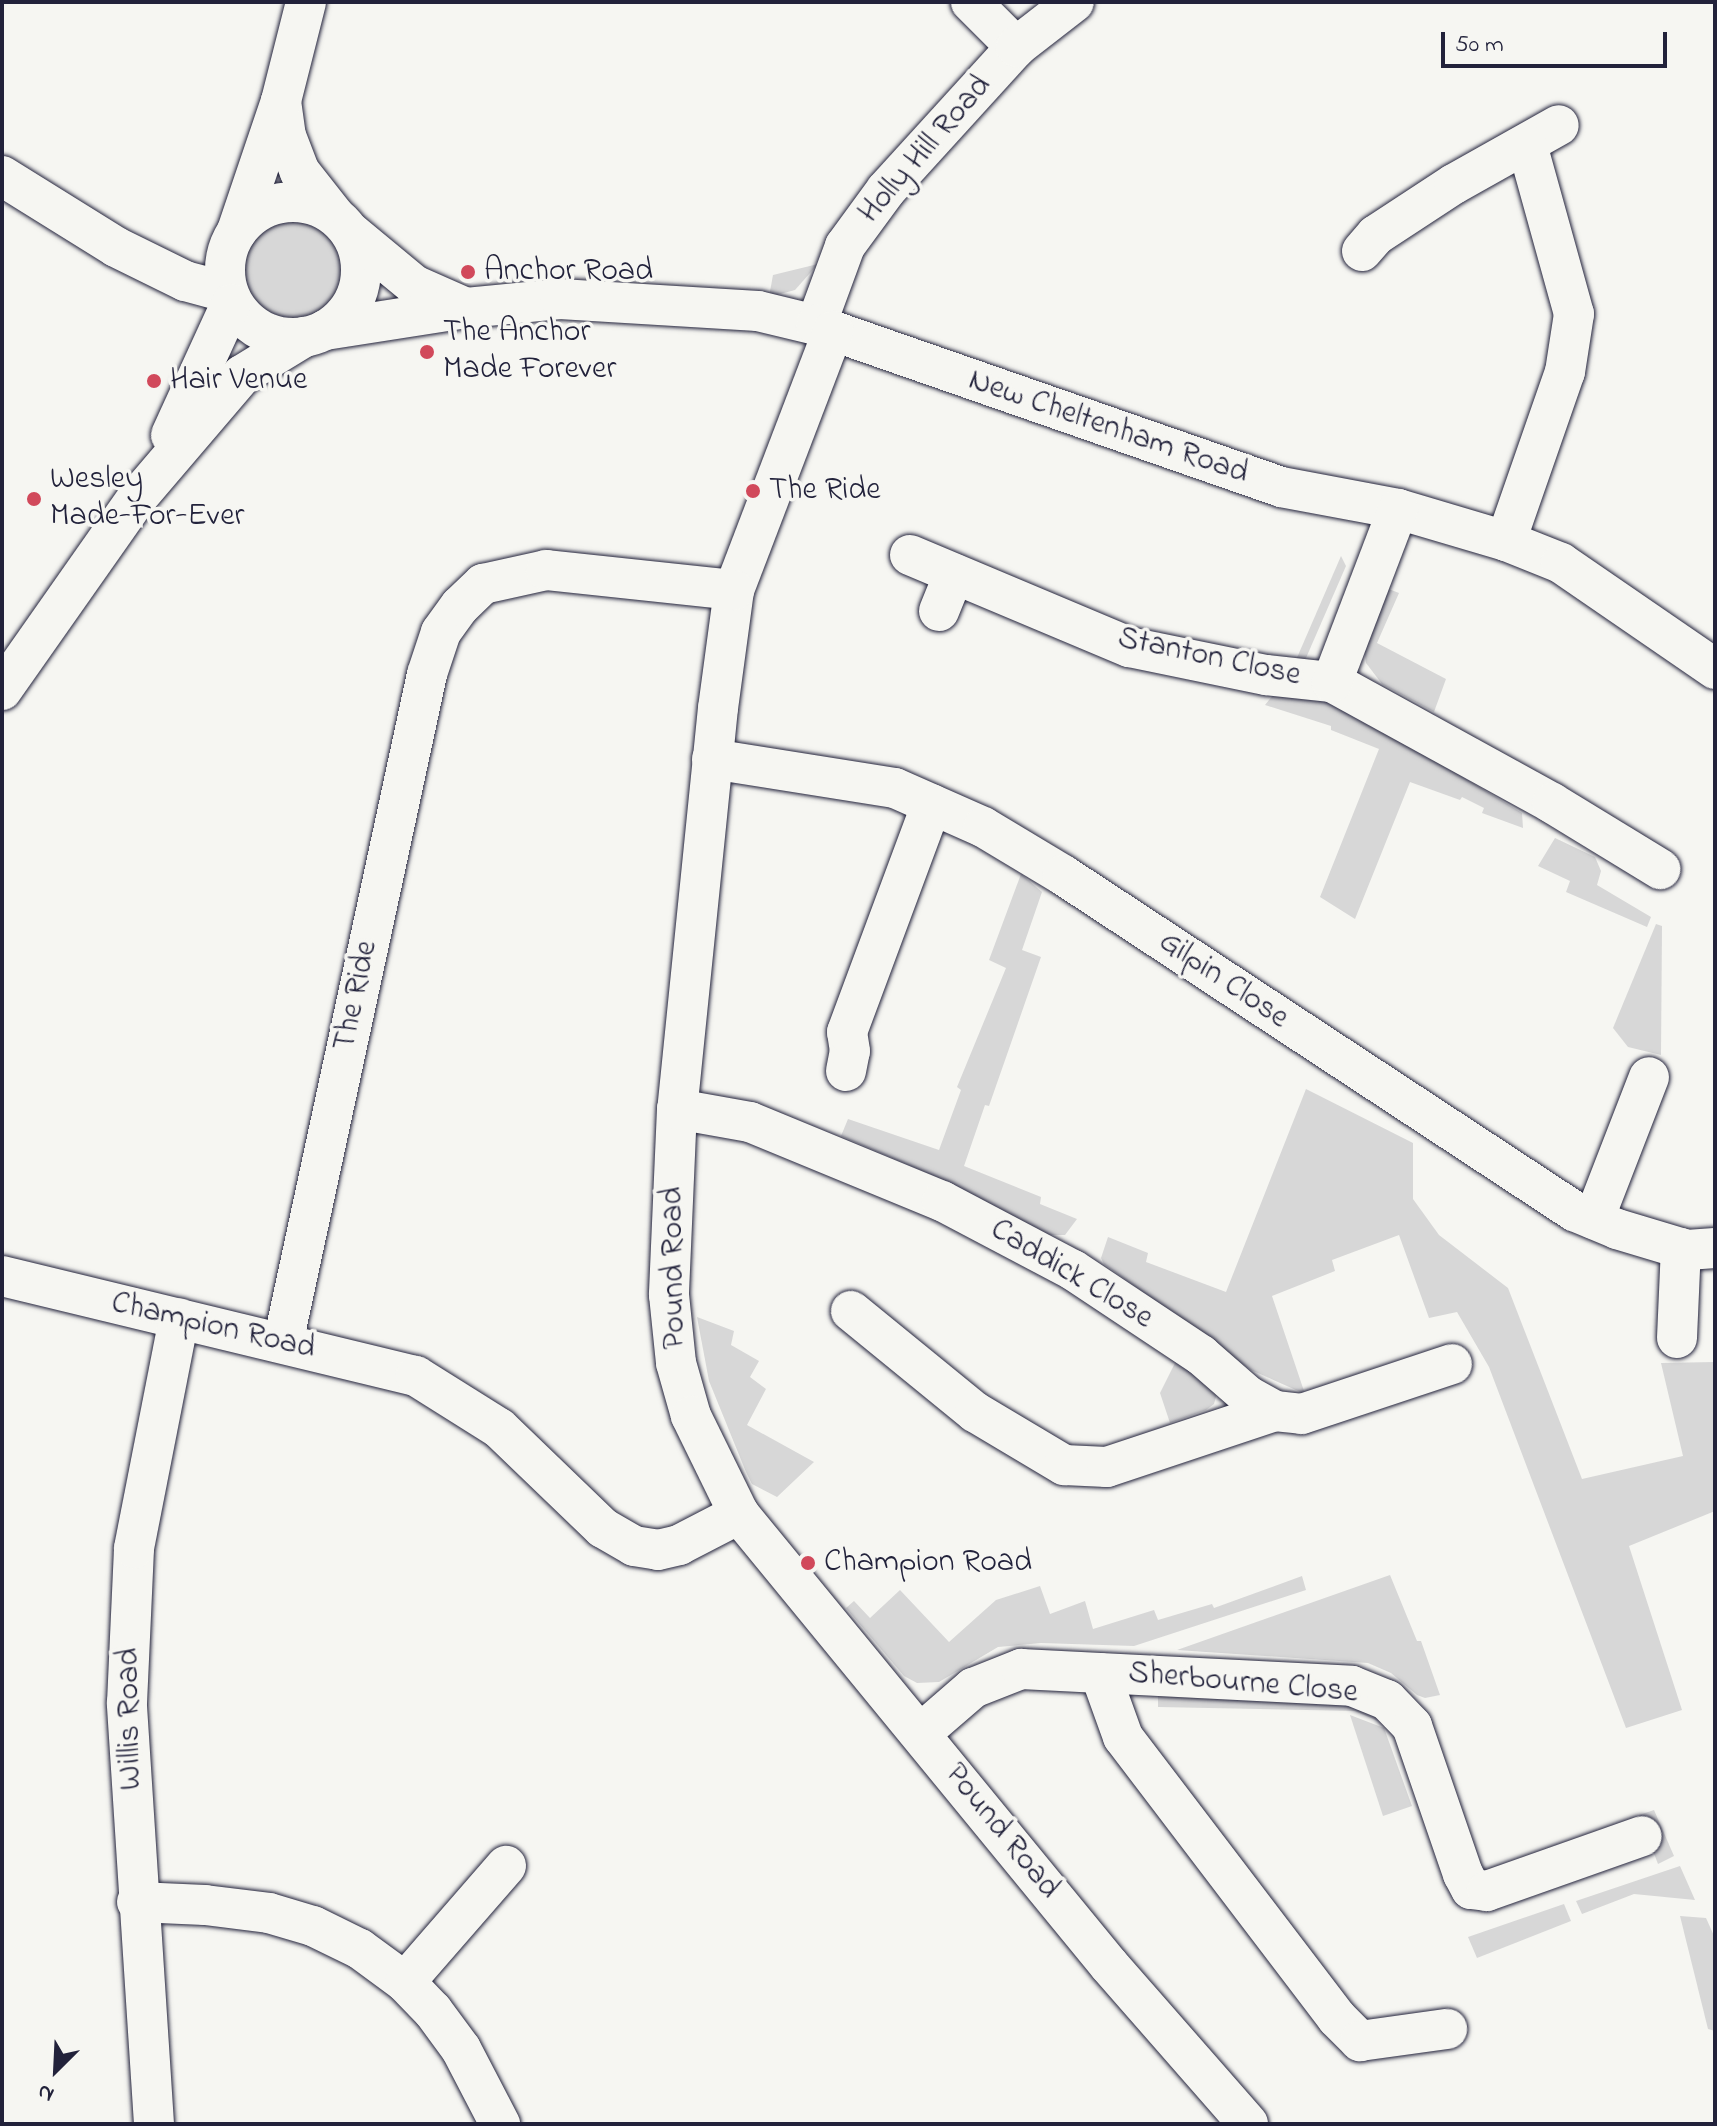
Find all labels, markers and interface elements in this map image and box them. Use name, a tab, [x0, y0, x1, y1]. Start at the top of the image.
scale bar	[1445, 16, 1671, 66]
text: 50 m	[1455, 28, 1504, 63]
street label: Holly Hill Road	[851, 68, 1001, 232]
place label: Anchor Road	[484, 253, 653, 291]
marker: Anchor Road	[459, 263, 477, 281]
place label: The Anchor Made Forever	[443, 315, 616, 390]
marker: The Anchor Made Forever	[418, 343, 436, 361]
place label: Hair Venue	[170, 362, 307, 400]
street label: New Cheltenham Road	[963, 362, 1253, 494]
marker: Hair Venue	[145, 372, 163, 390]
place label: Wesley Made-For-Ever	[50, 462, 244, 537]
place label: The Ride	[769, 472, 881, 510]
marker: The Ride	[744, 482, 762, 500]
marker: Wesley Made-For-Ever	[25, 490, 43, 508]
street label: Stanton Close	[1114, 620, 1304, 696]
street label: Gilpin Close	[1151, 924, 1295, 1038]
street label: The Ride	[327, 937, 387, 1055]
street label: Pound Road	[654, 1186, 696, 1350]
street label: Caddick Close	[983, 1211, 1159, 1339]
street label: Champion Road	[107, 1285, 319, 1369]
place label: Champion Road	[824, 1544, 1032, 1582]
marker: Champion Road	[799, 1554, 817, 1572]
street label: Willis Road	[111, 1647, 151, 1791]
street label: Sherbourne Close	[1127, 1655, 1359, 1713]
street label: Pound Road	[935, 1757, 1067, 1907]
north arrow	[16, 2030, 96, 2110]
text: N	[33, 2074, 60, 2110]

